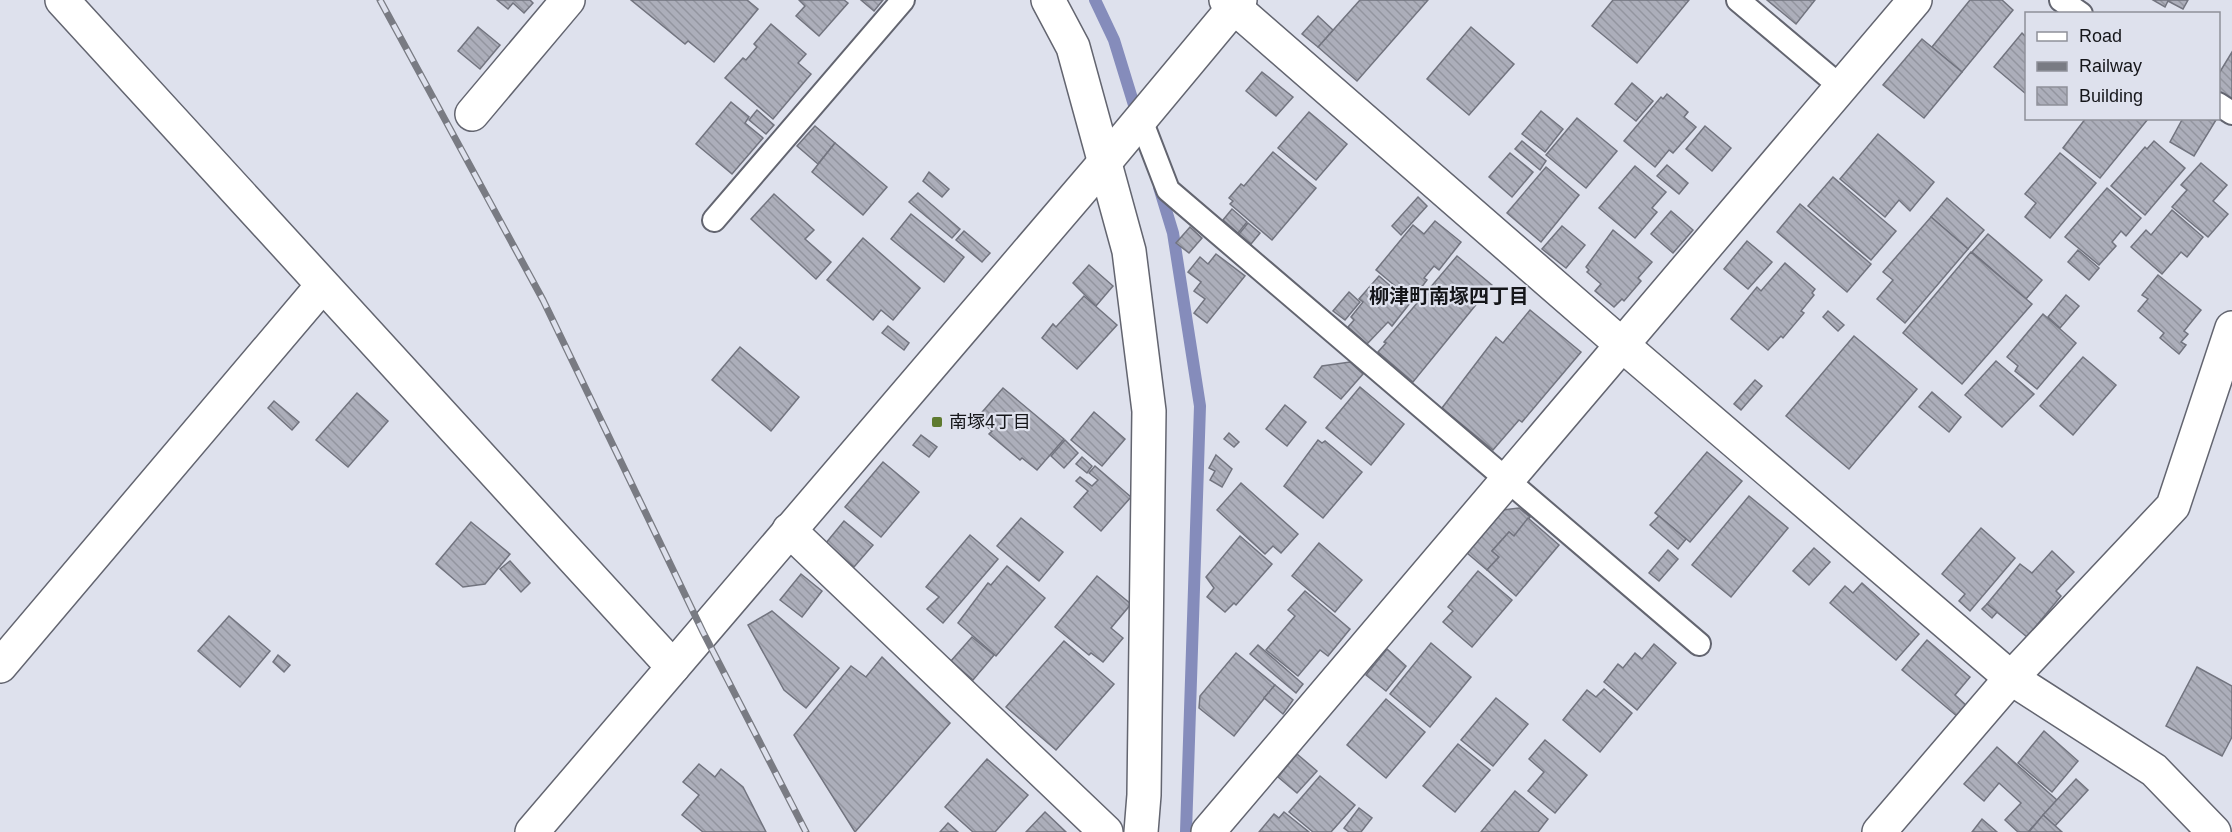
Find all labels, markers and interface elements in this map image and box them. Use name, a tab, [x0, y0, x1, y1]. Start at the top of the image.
legend	[2025, 12, 2220, 120]
text: Road	[2079, 26, 2122, 46]
text: Railway	[2079, 56, 2142, 76]
text: Building	[2079, 86, 2143, 106]
district label: 柳津町南塚四丁目	[1369, 285, 1529, 307]
place label: 南塚4丁目	[949, 412, 1031, 432]
marker: 南塚4丁目	[930, 415, 944, 429]

